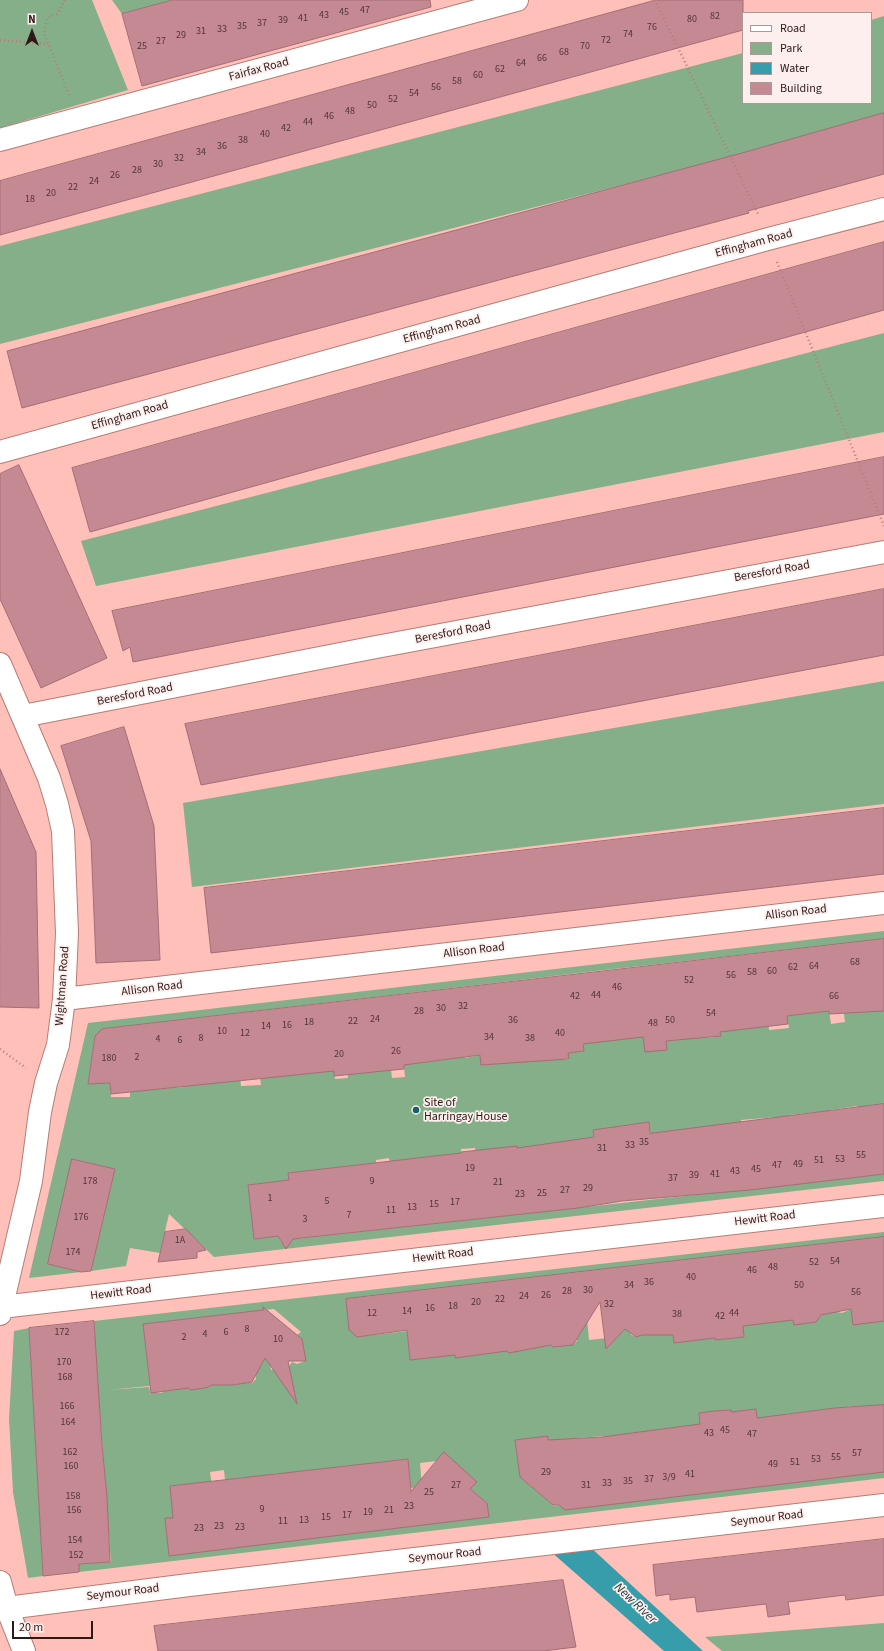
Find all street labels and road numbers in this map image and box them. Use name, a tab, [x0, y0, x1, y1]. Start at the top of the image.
street label: Fairfax Road	[227, 55, 291, 85]
street label: Effingham Road	[714, 227, 794, 261]
street label: Effingham Road	[402, 313, 482, 347]
street label: Effingham Road	[90, 398, 170, 434]
street label: Beresford Road	[733, 558, 811, 586]
street label: Beresford Road	[414, 619, 492, 647]
street label: Beresford Road	[96, 681, 174, 709]
street label: Allison Road	[764, 902, 828, 924]
street label: Allison Road	[442, 940, 506, 962]
street label: Wightman Road	[53, 946, 73, 1026]
street label: Allison Road	[120, 978, 184, 1000]
street label: Hewitt Road	[734, 1208, 796, 1230]
street label: Hewitt Road	[412, 1245, 474, 1267]
street label: Hewitt Road	[90, 1282, 152, 1304]
street label: Seymour Road	[730, 1507, 804, 1531]
street label: Seymour Road	[408, 1545, 482, 1567]
street label: Seymour Road	[86, 1581, 160, 1605]

